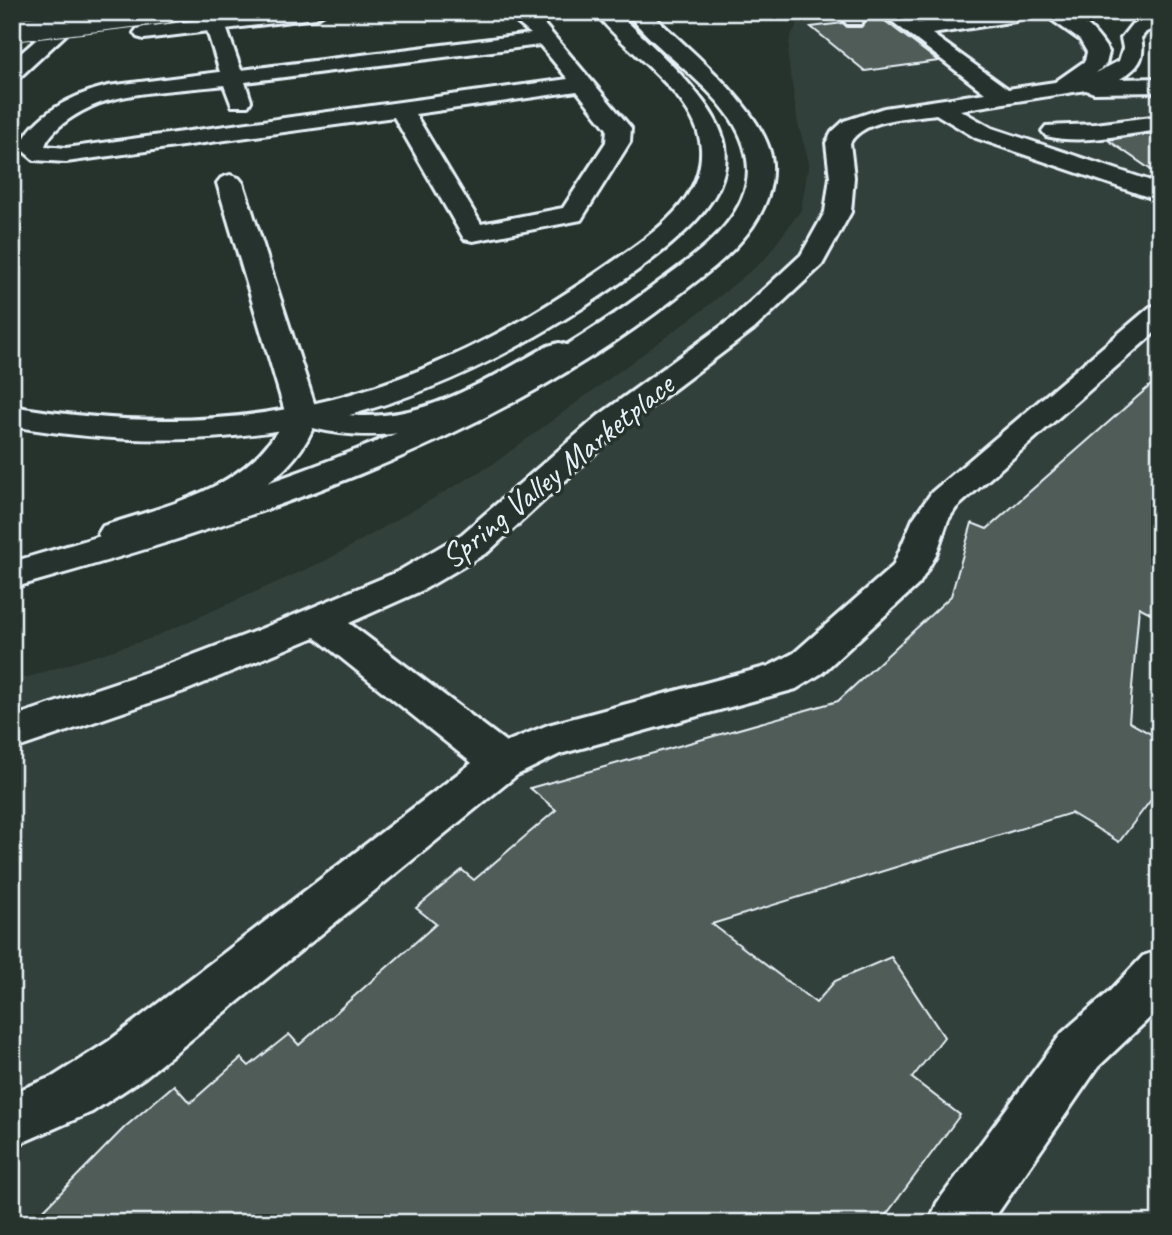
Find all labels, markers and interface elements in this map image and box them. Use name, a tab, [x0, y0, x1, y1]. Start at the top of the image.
street label: Spring Valley Marketplace	[432, 363, 684, 578]

